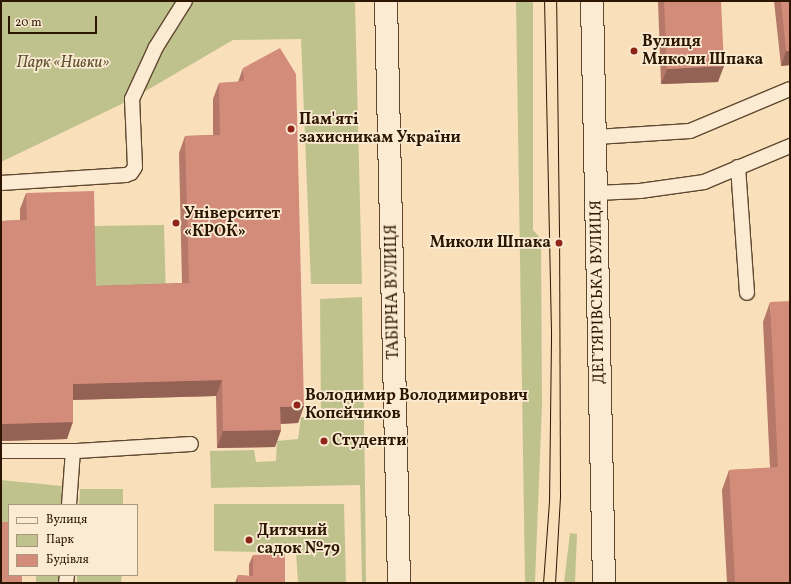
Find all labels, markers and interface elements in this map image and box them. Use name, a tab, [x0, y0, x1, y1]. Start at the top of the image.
scale bar	[10, 8, 99, 34]
text: 20 m	[15, 15, 42, 31]
place label: Вулиця Миколи Шпака	[642, 32, 763, 70]
marker: Вулиця Миколи Шпака	[629, 46, 639, 56]
park label: Парк «Нивки»	[17, 53, 109, 73]
place label: Пам'яті захисникам України	[299, 110, 461, 148]
marker: Пам'яті захисникам України	[286, 124, 296, 134]
street label: ДЕГТЯРІВСЬКА ВУЛИЦЯ	[587, 200, 609, 384]
place label: Університет «КРОК»	[184, 204, 280, 242]
marker: Університет «КРОК»	[171, 218, 181, 228]
street label: ТАБІРНА ВУЛИЦЯ	[382, 224, 404, 360]
place label: Миколи Шпака	[430, 233, 551, 253]
marker: Миколи Шпака	[554, 238, 564, 248]
place label: Володимир Володимирович Копєйчиков	[305, 386, 528, 424]
marker: Володимир Володимирович Копєйчиков	[292, 400, 302, 410]
place label: Студенти	[332, 431, 406, 451]
marker: Студенти	[319, 436, 329, 446]
legend	[8, 504, 138, 576]
text: Вулиця	[46, 512, 87, 528]
place label: Дитячий садок №79	[257, 521, 340, 559]
text: Парк	[46, 532, 74, 548]
marker: Дитячий садок №79	[244, 535, 254, 545]
text: Будівля	[46, 552, 89, 568]

